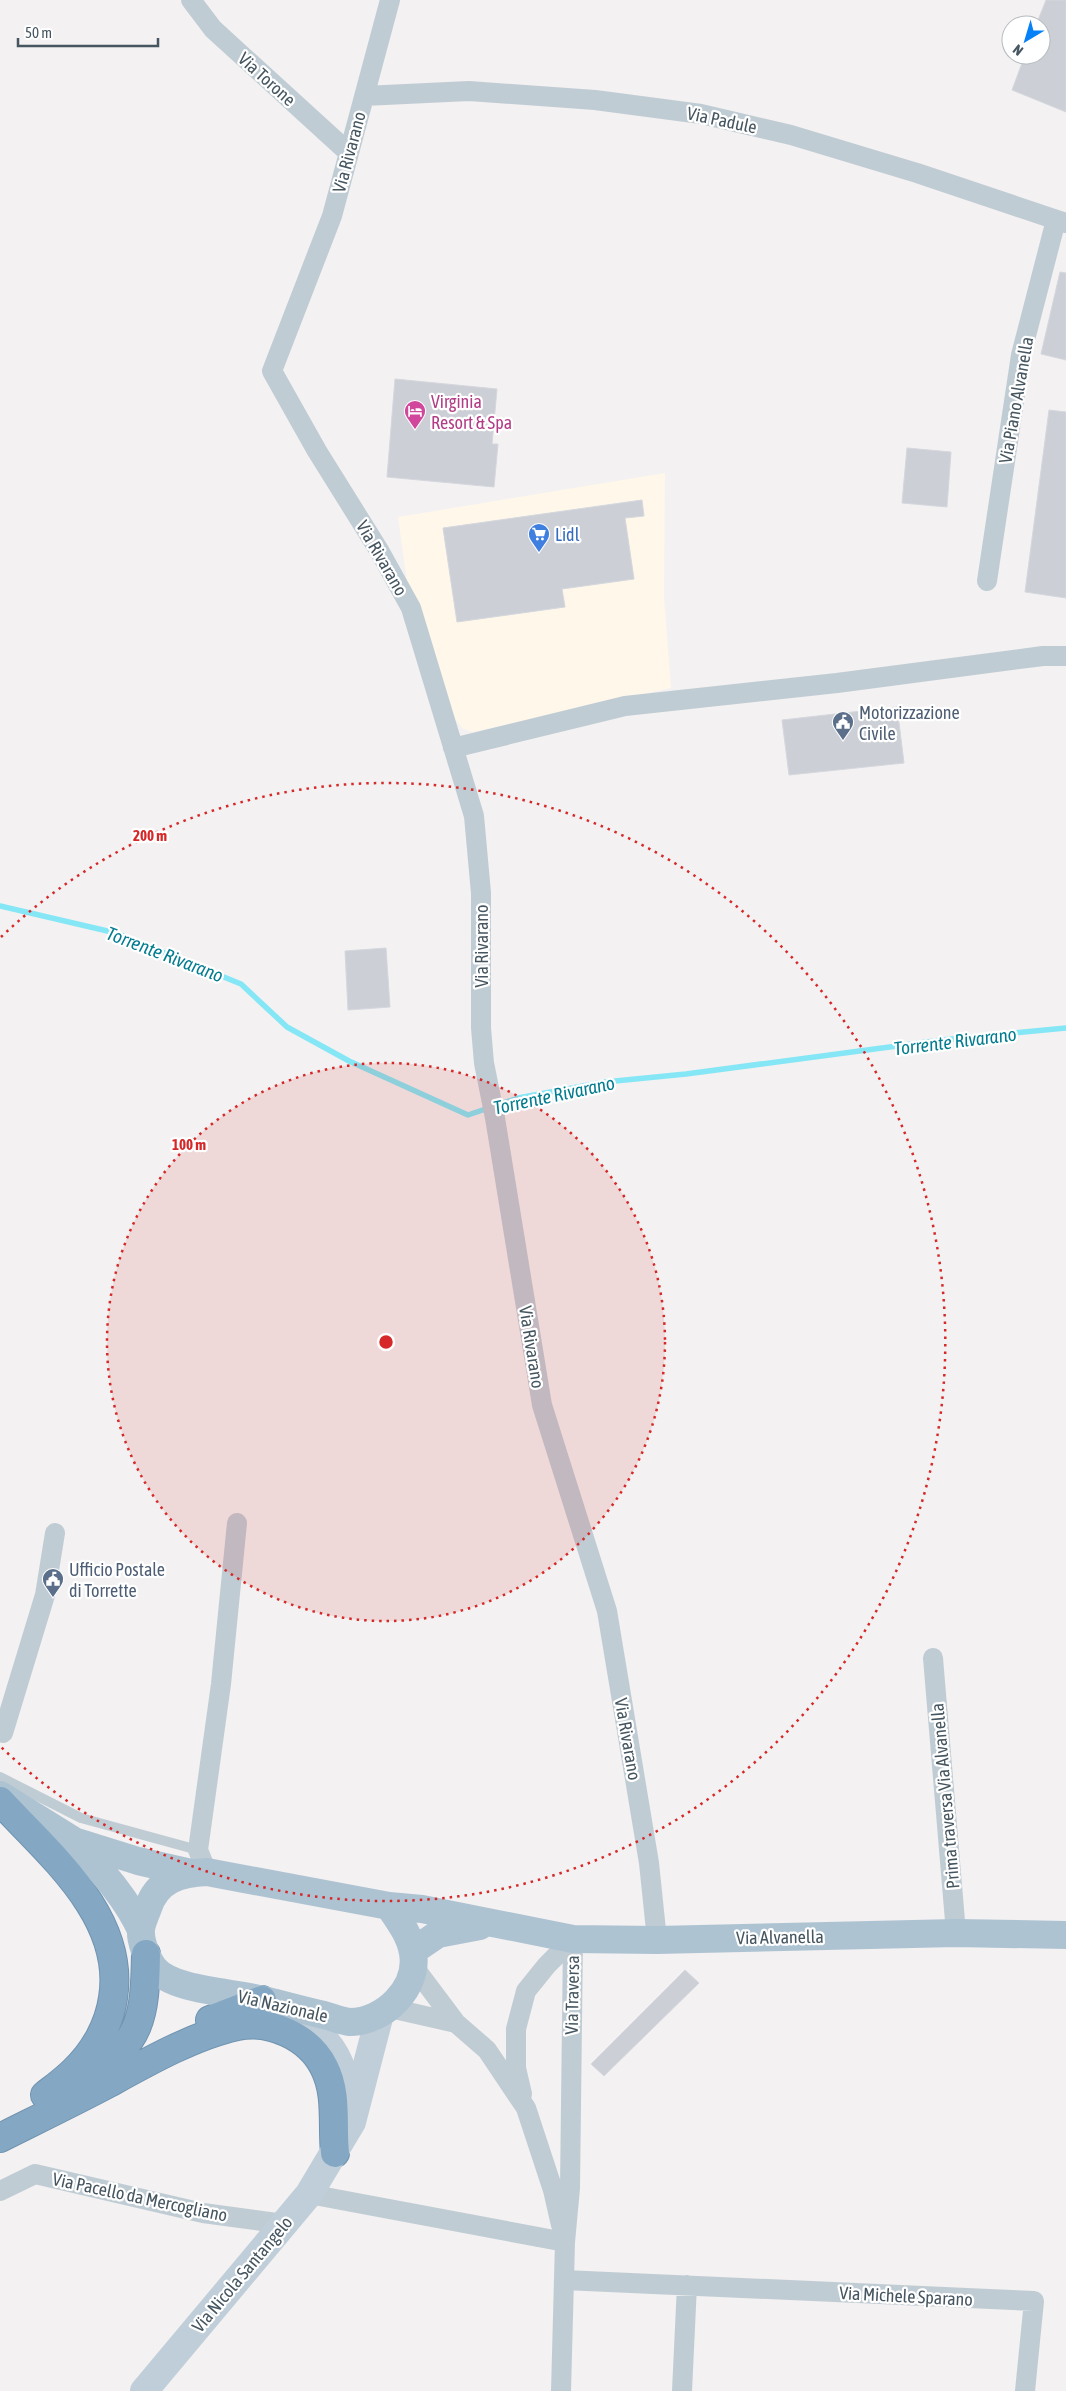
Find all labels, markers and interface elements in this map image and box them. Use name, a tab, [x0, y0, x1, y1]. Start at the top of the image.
scale bar	[18, 15, 158, 47]
north arrow	[1001, 15, 1051, 65]
text: 50 m	[25, 24, 52, 41]
text: N	[1010, 41, 1026, 59]
street label: Via Torone	[234, 48, 300, 110]
street label: Via Padule	[685, 102, 759, 138]
street label: Via Rivarano	[328, 109, 370, 195]
street label: Via Piano Alvanella	[995, 335, 1037, 465]
place label: Virginia Resort & Spa	[431, 391, 512, 433]
hotel icon: Virginia Resort & Spa	[403, 399, 427, 430]
street label: Via Rivarano	[352, 517, 412, 599]
supermarket icon: Lidl	[527, 522, 551, 553]
place label: Lidl	[555, 524, 580, 545]
place label: Motorizzazione Civile	[859, 702, 960, 744]
public building icon: Motorizzazione Civile	[831, 710, 855, 741]
text: 200 m	[133, 827, 167, 844]
street label: Via Rivarano	[471, 904, 492, 988]
water label: Torrente Rivarano	[103, 922, 227, 986]
water label: Torrente Rivarano	[892, 1023, 1018, 1059]
water label: Torrente Rivarano	[491, 1071, 617, 1119]
text: 100 m	[172, 1136, 206, 1153]
street label: Via Rivarano	[515, 1304, 549, 1390]
centre of rings	[377, 1333, 395, 1351]
place label: Ufficio Postale di Torrette	[69, 1559, 165, 1601]
public building icon: Ufficio Postale di Torrette	[41, 1567, 65, 1598]
street label: Via Rivarano	[610, 1696, 646, 1782]
street label: Prima traversa Via Alvanella	[926, 1702, 964, 1890]
street label: Via Alvanella	[736, 1926, 824, 1948]
street label: Via Traversa	[561, 1955, 583, 2035]
street label: Via Nazionale	[236, 1985, 330, 2027]
street label: Via Pacello da Mercogliano	[51, 2168, 229, 2226]
street label: Via Nicola Santangelo	[187, 2212, 297, 2336]
street label: Via Michele Sparano	[839, 2282, 973, 2310]

